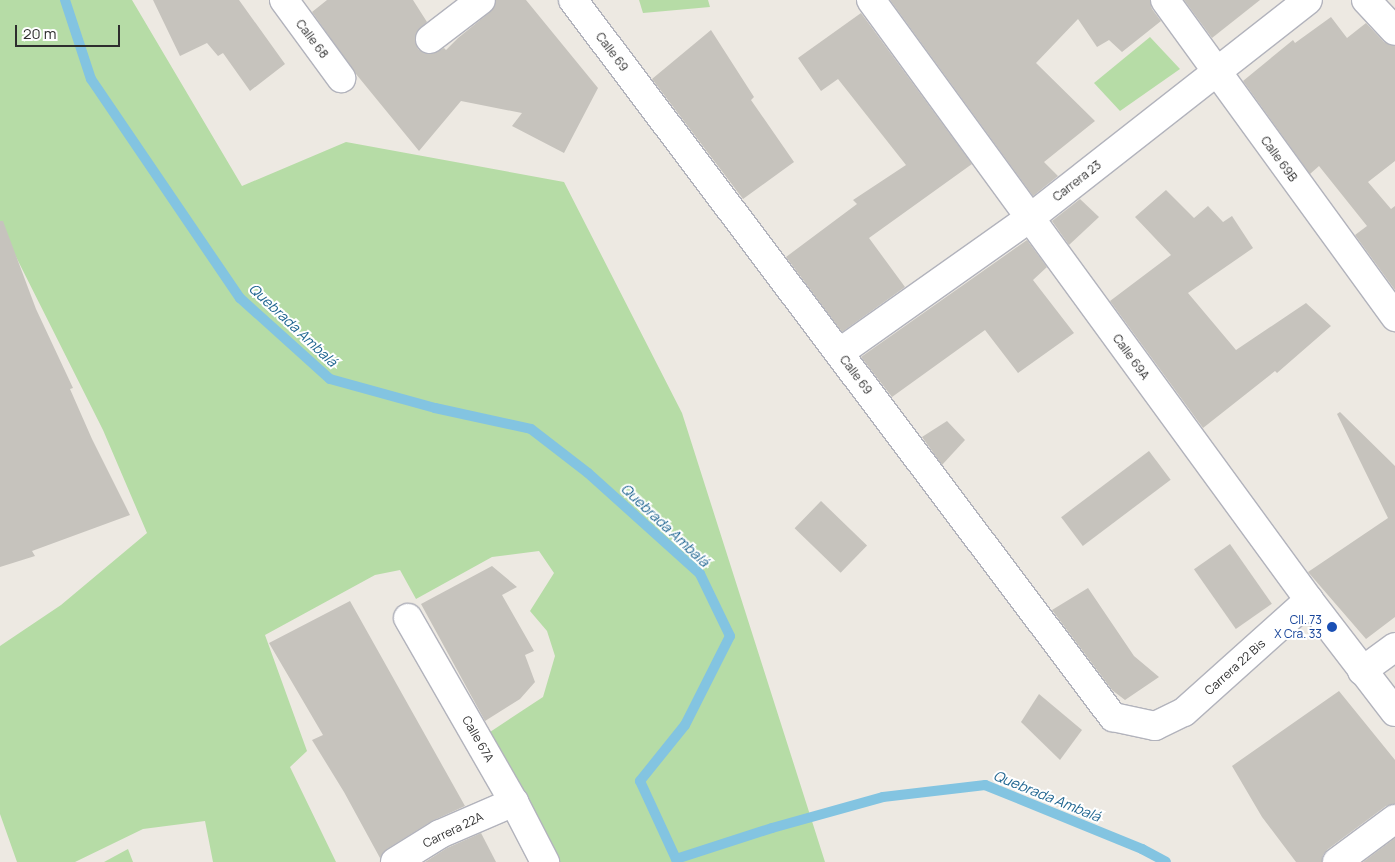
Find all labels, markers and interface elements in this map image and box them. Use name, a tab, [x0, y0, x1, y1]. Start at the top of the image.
scale bar	[18, 15, 122, 47]
street label: Calle 68	[293, 17, 331, 61]
text: 20 m	[23, 23, 56, 44]
street label: Calle 69	[593, 30, 631, 74]
street label: Calle 69B	[1258, 134, 1300, 184]
street label: Carrera 23	[1050, 158, 1104, 204]
water label: Quebrada Ambalá	[246, 280, 340, 370]
street label: Calle 69A	[1110, 331, 1152, 383]
street label: Calle 69	[837, 353, 875, 397]
water label: Quebrada Ambalá	[618, 480, 712, 570]
place label: Cll. 73 X Cra. 33	[1274, 613, 1322, 641]
marker: Cll. 73 X Cra. 33	[1326, 621, 1338, 633]
street label: Carrera 22 Bis	[1202, 636, 1268, 698]
street label: Calle 67A	[459, 713, 497, 765]
water label: Quebrada Ambalá	[991, 767, 1103, 825]
street label: Carrera 22A	[421, 809, 485, 851]

